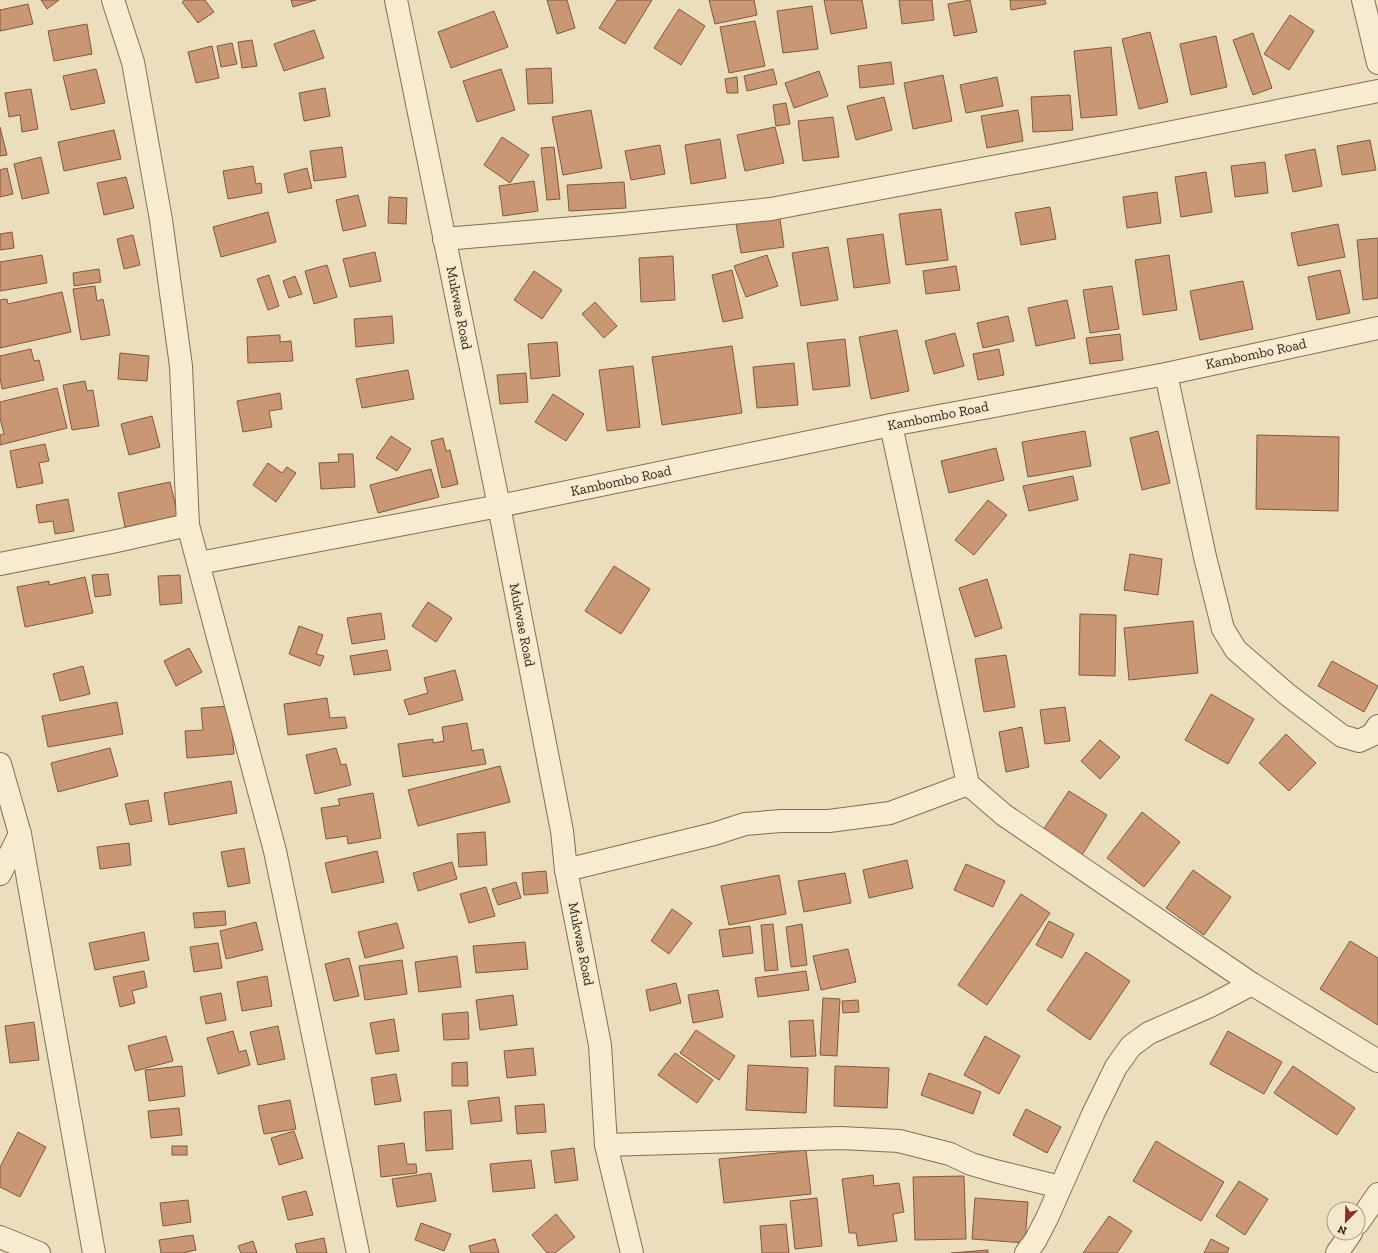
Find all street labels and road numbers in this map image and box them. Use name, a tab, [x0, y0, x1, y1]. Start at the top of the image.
street label: Mukwae Road	[443, 265, 475, 351]
street label: Kambombo Road	[1204, 335, 1308, 373]
street label: Kambombo Road	[886, 398, 990, 434]
street label: Kambombo Road	[569, 462, 673, 500]
street label: Mukwae Road	[506, 582, 538, 668]
street label: Mukwae Road	[565, 901, 597, 987]

